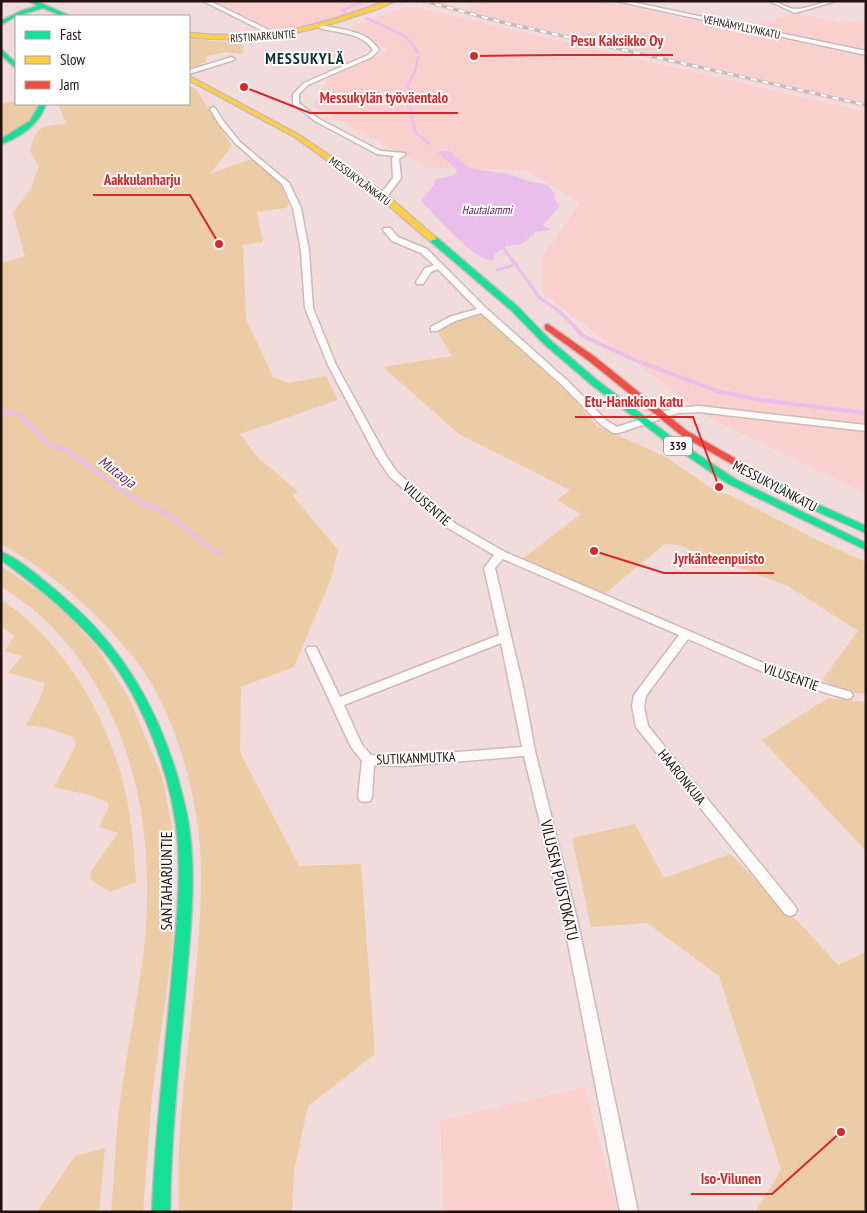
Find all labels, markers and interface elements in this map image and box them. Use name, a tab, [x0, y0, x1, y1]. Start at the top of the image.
street label: VEHNÄMYLLYNKATU	[701, 12, 782, 42]
legend	[15, 15, 190, 105]
text: Fast	[60, 25, 81, 44]
callout: Pesu Kaksikko Oy	[560, 25, 673, 55]
street label: RISTINARKUNTIE	[230, 27, 297, 45]
text: Pesu Kaksikko Oy	[571, 31, 664, 50]
district label: MESSUKYLÄ	[265, 48, 345, 68]
text: Slow	[60, 50, 85, 69]
text: Jam	[59, 75, 79, 94]
callout: Messukylän työväentalo	[310, 83, 458, 113]
text: Messukylän työväentalo	[320, 88, 449, 107]
street label: MESSUKYLÄNKATU	[327, 153, 394, 209]
callout: Aakkulanharju	[93, 165, 190, 195]
text: Aakkulanharju	[103, 170, 181, 189]
water label: Hautalammi	[462, 202, 514, 217]
callout: Etu-Hankkion katu	[575, 387, 693, 417]
text: Etu-Hankkion katu	[585, 392, 684, 411]
road number: 339	[664, 436, 692, 456]
water label: Mutaoja	[95, 451, 141, 492]
street label: MESSUKYLÄNKATU	[730, 456, 820, 516]
street label: VILUSENTIE	[398, 478, 455, 530]
callout: Jyrkänteenpuisto	[664, 543, 774, 573]
text: Jyrkänteenpuisto	[673, 549, 765, 568]
street label: VILUSENTIE	[760, 659, 821, 695]
street label: HAARONKUJA	[654, 745, 710, 809]
street label: SUTIKANMUTKA	[376, 748, 456, 768]
street label: VILUSEN PUISTOKATU	[536, 817, 584, 942]
street label: SANTAHARJUNTIE	[156, 831, 176, 931]
callout: Iso-Vilunen	[691, 1164, 772, 1194]
text: Iso-Vilunen	[701, 1169, 762, 1188]

